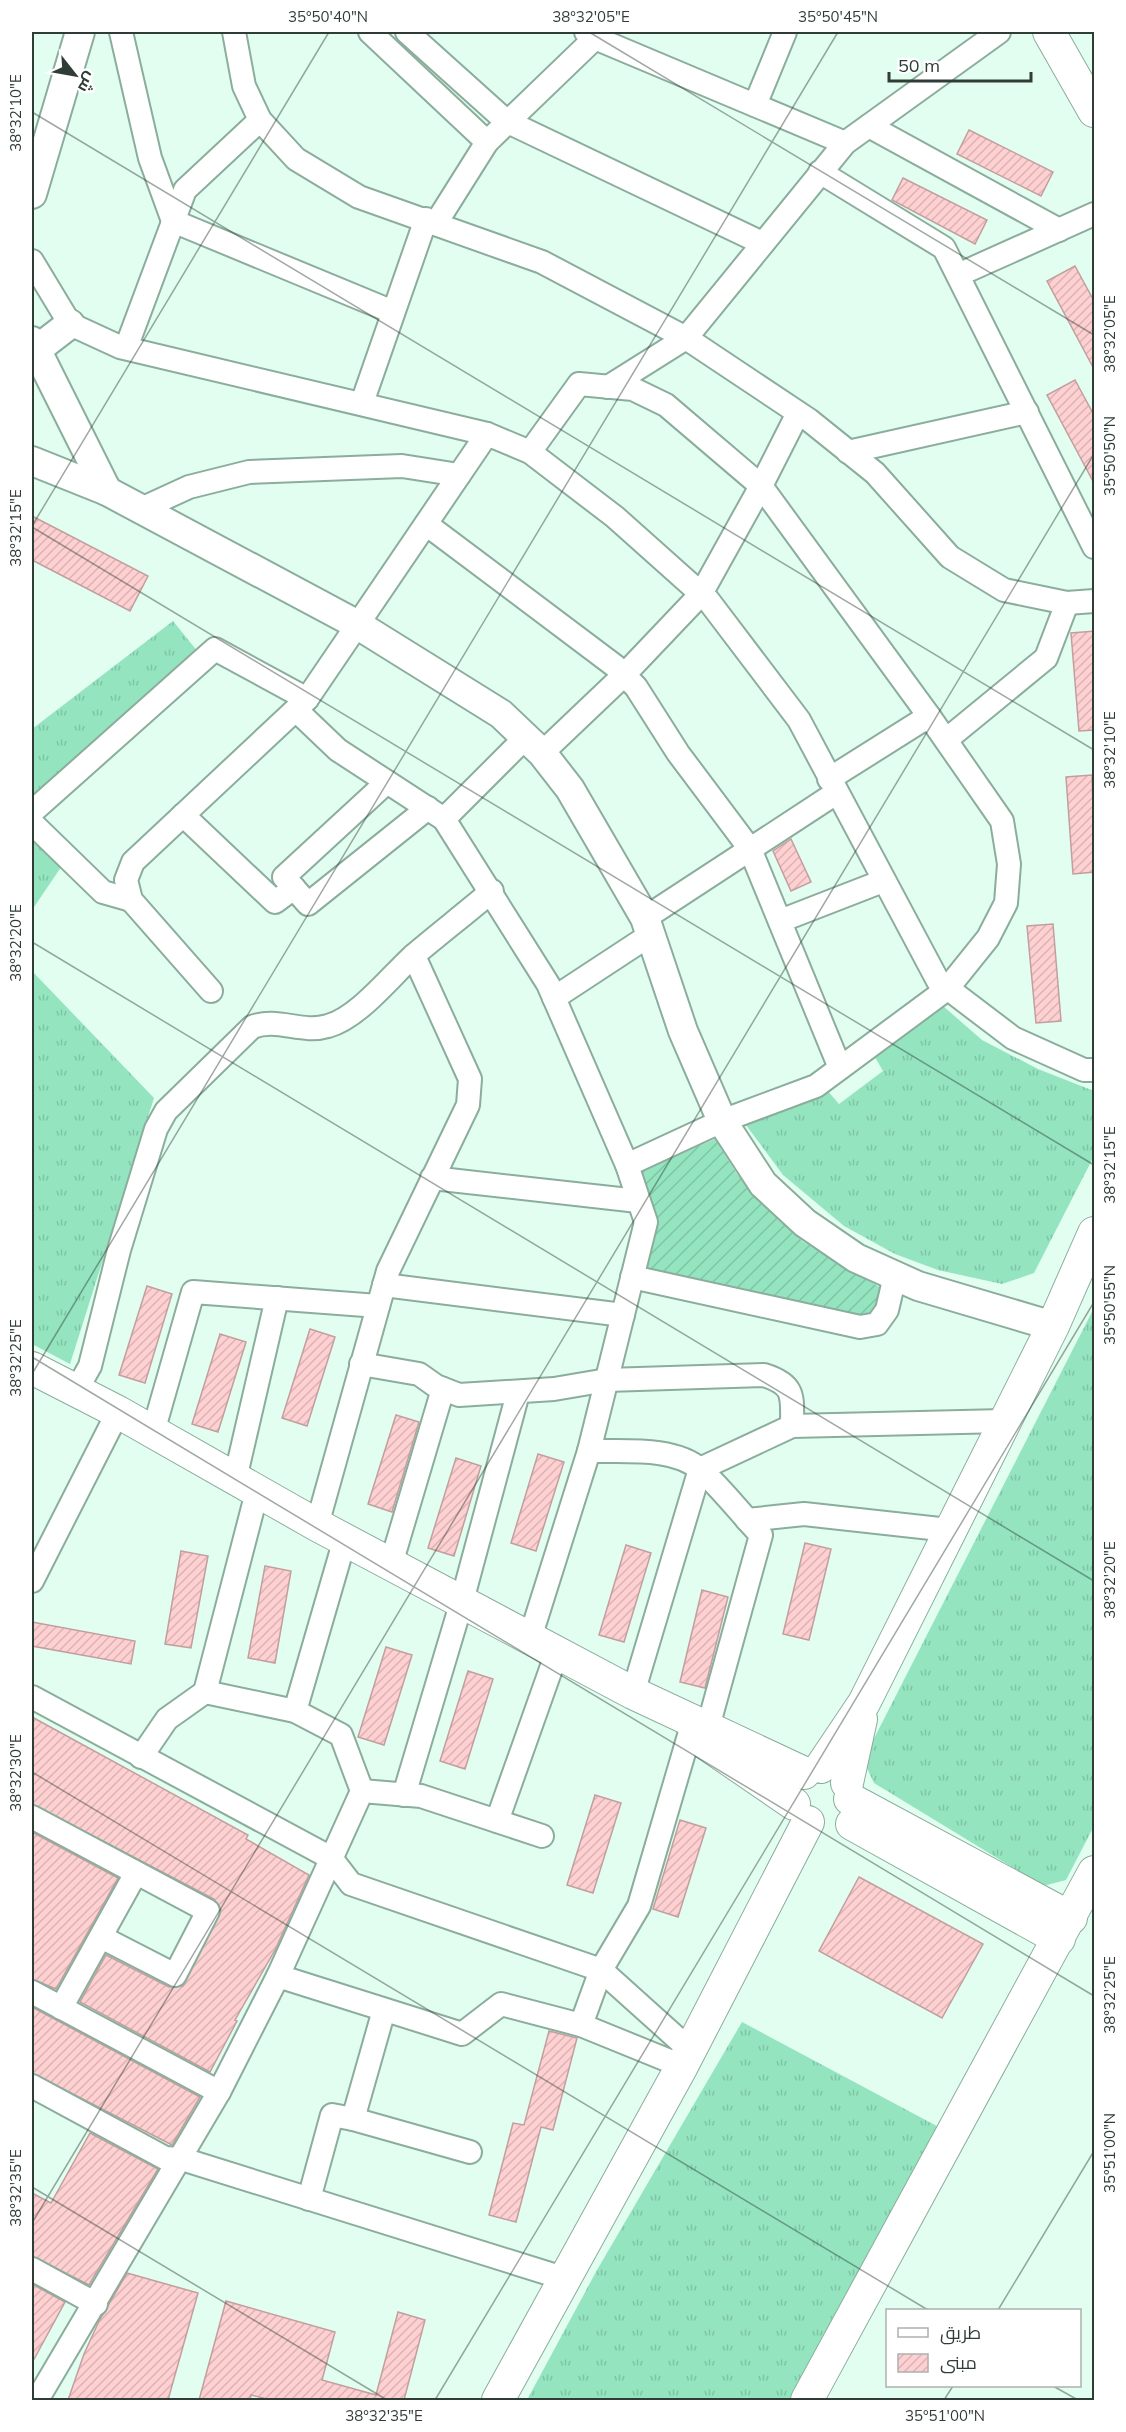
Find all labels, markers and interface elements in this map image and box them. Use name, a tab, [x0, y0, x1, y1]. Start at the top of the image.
text: 35°50'40"N	[288, 7, 368, 26]
text: 38°32'05"E	[552, 7, 630, 26]
text: 35°50'45"N	[798, 7, 878, 26]
north arrow	[45, 45, 105, 105]
scale bar	[889, 45, 1032, 83]
text: 50 m	[898, 54, 940, 77]
text: ش	[74, 69, 102, 97]
text: 38°32'10"E	[6, 74, 25, 152]
text: 38°32'05"E	[1100, 295, 1119, 373]
text: 35°50'50"N	[1100, 416, 1119, 496]
text: 38°32'15"E	[6, 489, 25, 567]
text: 38°32'10"E	[1100, 711, 1119, 789]
text: 38°32'20"E	[6, 904, 25, 982]
text: 38°32'15"E	[1100, 1126, 1119, 1204]
text: 35°50'55"N	[1100, 1265, 1119, 1345]
text: 38°32'25"E	[6, 1319, 25, 1397]
text: 38°32'20"E	[1100, 1541, 1119, 1619]
text: 38°32'30"E	[6, 1734, 25, 1812]
text: 38°32'25"E	[1100, 1956, 1119, 2034]
text: 35°51'00"N	[1100, 2113, 1119, 2193]
text: 38°32'35"E	[6, 2149, 25, 2227]
legend	[886, 2309, 1081, 2387]
text: طريق	[940, 2321, 981, 2345]
text: مبنى	[940, 2351, 977, 2374]
text: 38°32'35"E	[345, 2406, 423, 2425]
text: 35°51'00"N	[905, 2406, 985, 2425]

